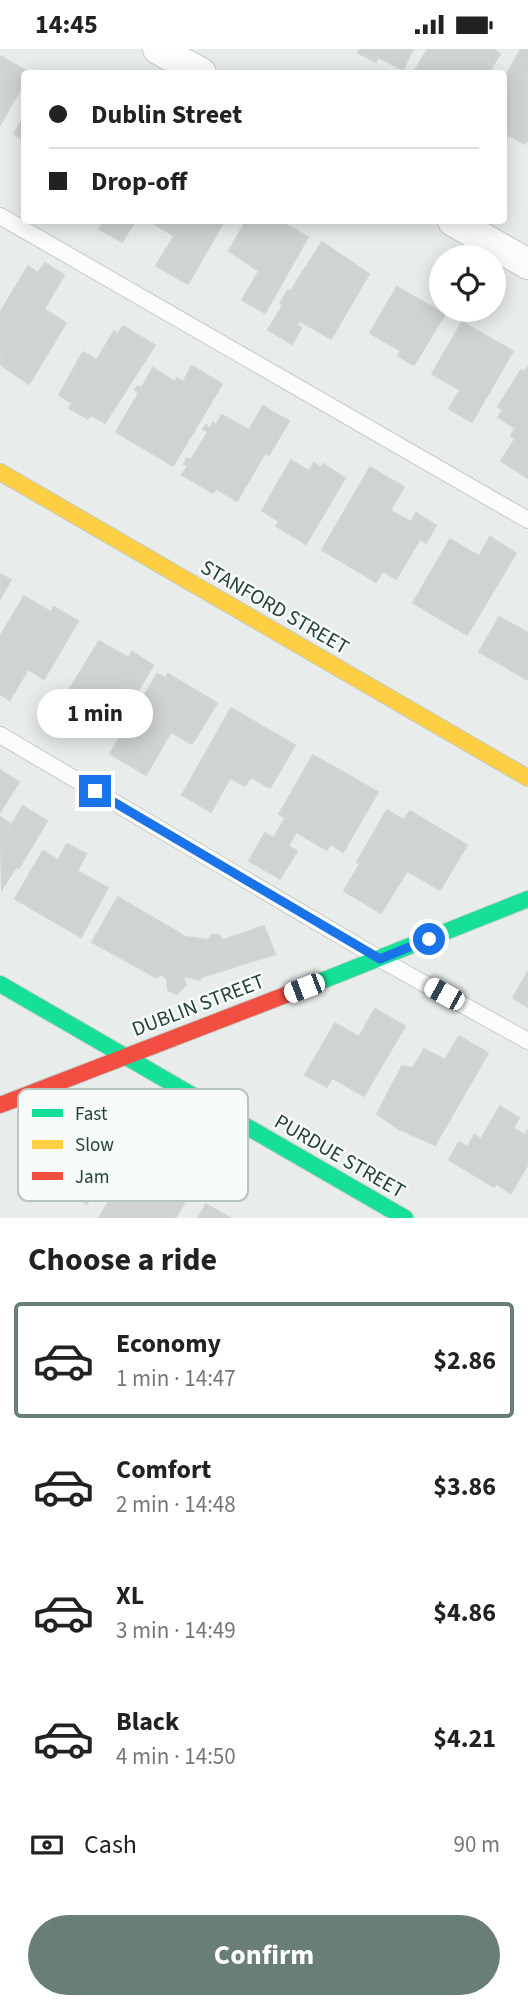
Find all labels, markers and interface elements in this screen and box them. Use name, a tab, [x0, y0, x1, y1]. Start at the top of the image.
text: 14:45	[35, 6, 98, 43]
text: Dublin Street	[91, 96, 242, 133]
text: Drop-off	[91, 163, 187, 200]
map controls	[429, 245, 506, 322]
button: locate	[429, 245, 506, 322]
street label: STANFORD STREET	[195, 552, 355, 662]
callout: 1 min	[37, 689, 153, 739]
text: 1 min	[67, 697, 123, 730]
route end	[79, 775, 111, 807]
route start	[413, 923, 445, 955]
street label: DUBLIN STREET	[127, 966, 269, 1044]
car	[281, 971, 328, 1005]
car	[421, 975, 468, 1013]
legend	[18, 1089, 248, 1201]
text: Fast	[75, 1101, 108, 1128]
street label: PURDUE STREET	[269, 1106, 411, 1206]
text: Slow	[75, 1132, 114, 1159]
text: Jam	[75, 1164, 109, 1191]
text: Choose a ride	[28, 1237, 217, 1283]
text: Economy	[116, 1325, 221, 1362]
icon: car	[32, 1329, 95, 1392]
text: $2.86	[433, 1342, 496, 1379]
text: 1 min · 14:47	[116, 1362, 236, 1395]
text: Comfort	[116, 1451, 211, 1488]
icon: car	[32, 1455, 95, 1518]
text: $3.86	[433, 1468, 496, 1505]
text: 2 min · 14:48	[116, 1488, 236, 1521]
text: XL	[116, 1577, 144, 1614]
icon: car	[32, 1581, 95, 1644]
text: $4.86	[433, 1594, 496, 1631]
text: 3 min · 14:49	[116, 1614, 236, 1647]
text: Black	[116, 1703, 179, 1740]
icon: car	[32, 1707, 95, 1770]
text: $4.21	[433, 1720, 496, 1757]
text: 4 min · 14:50	[116, 1740, 236, 1773]
icon: cash	[28, 1826, 66, 1864]
text: Cash	[84, 1826, 137, 1863]
text: 90 m	[453, 1828, 500, 1861]
button: Confirm	[28, 1915, 500, 1995]

